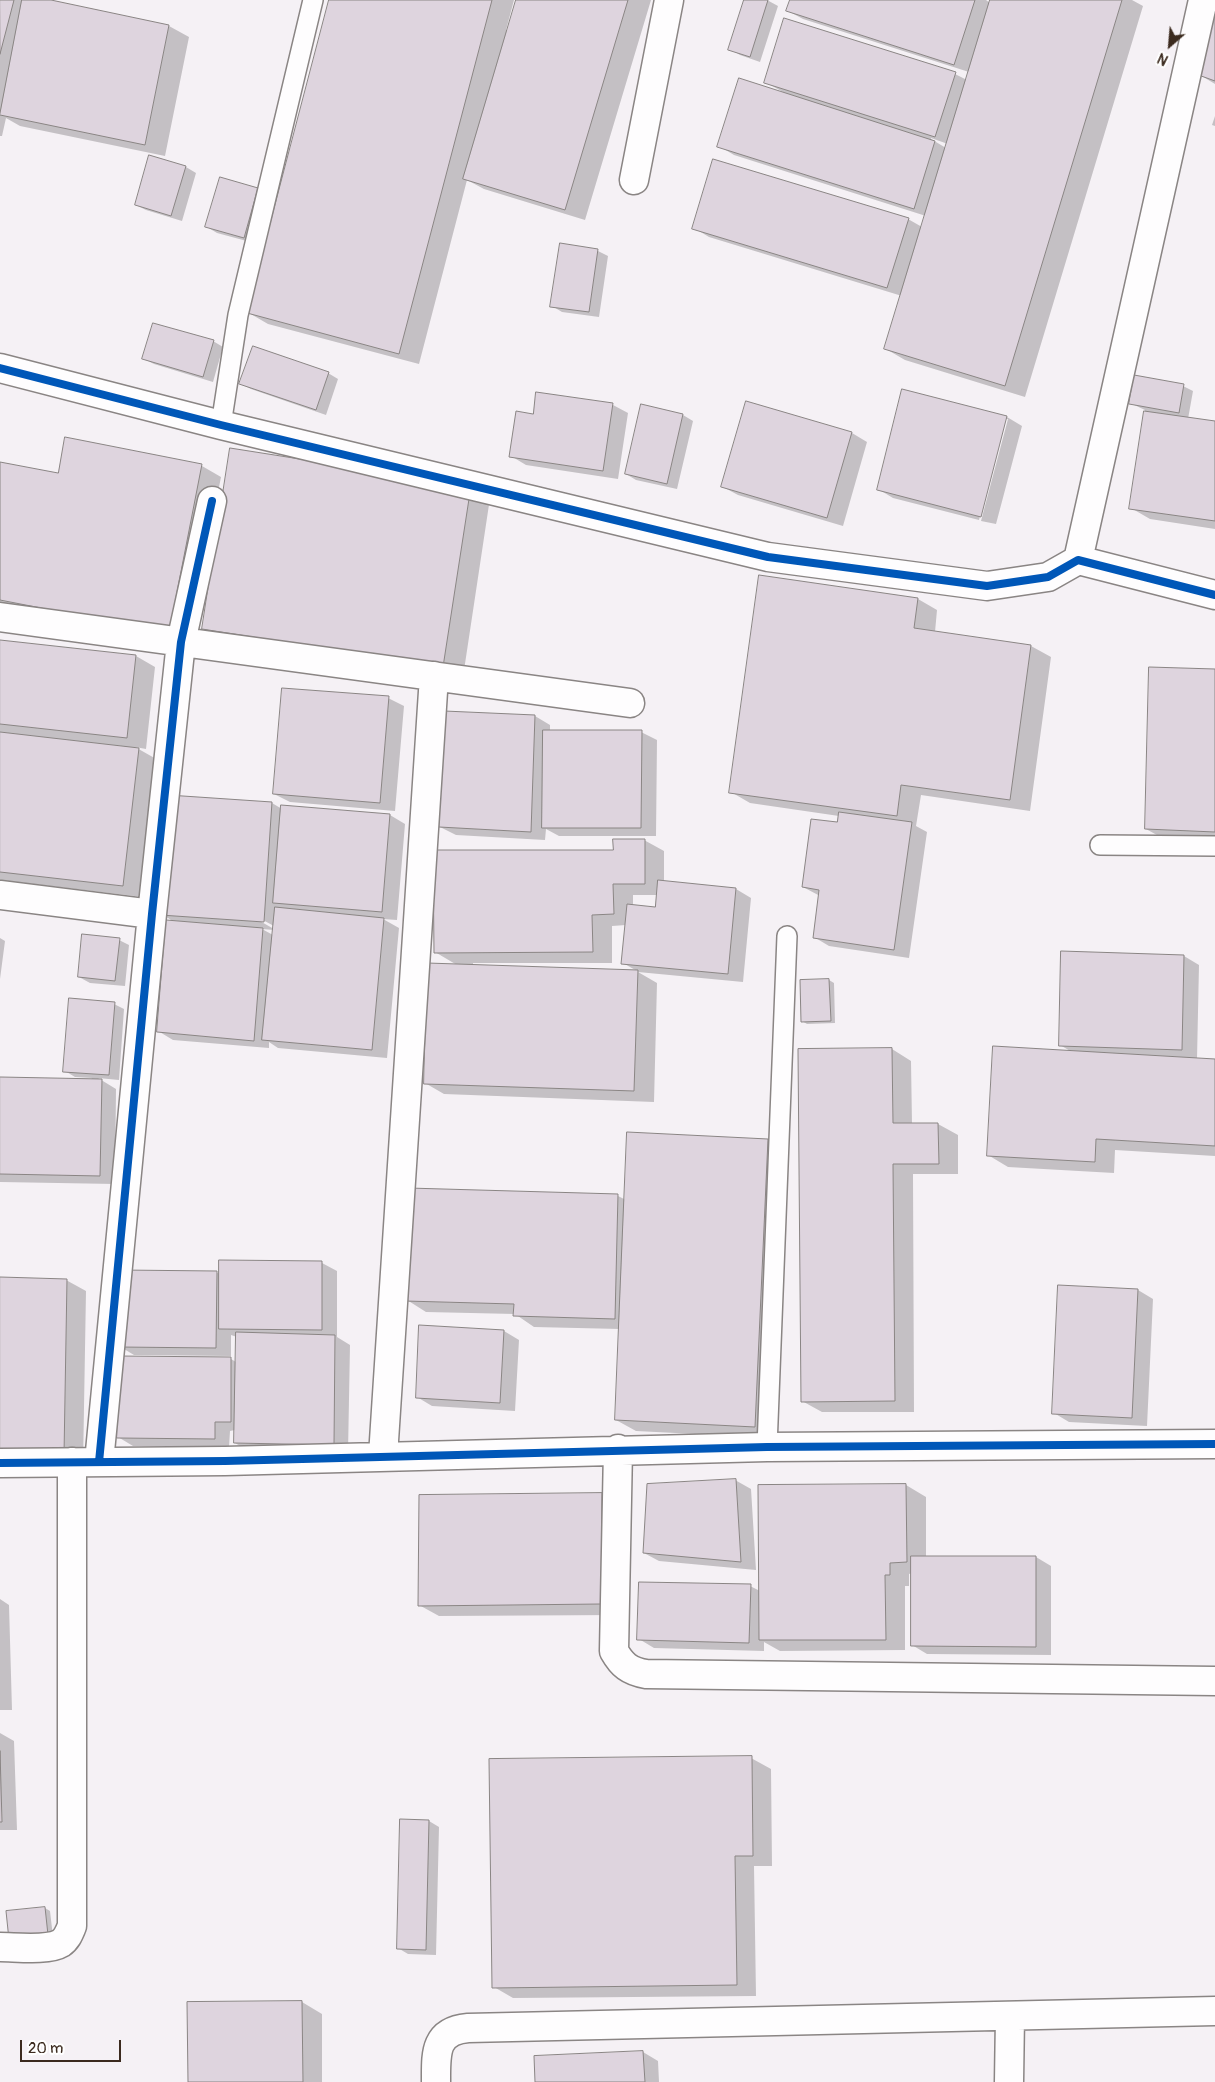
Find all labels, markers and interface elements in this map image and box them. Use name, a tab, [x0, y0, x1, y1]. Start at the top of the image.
north arrow	[1145, 20, 1195, 70]
text: N	[1155, 49, 1171, 69]
scale bar	[22, 2030, 124, 2062]
text: 20 m	[28, 2039, 63, 2058]

